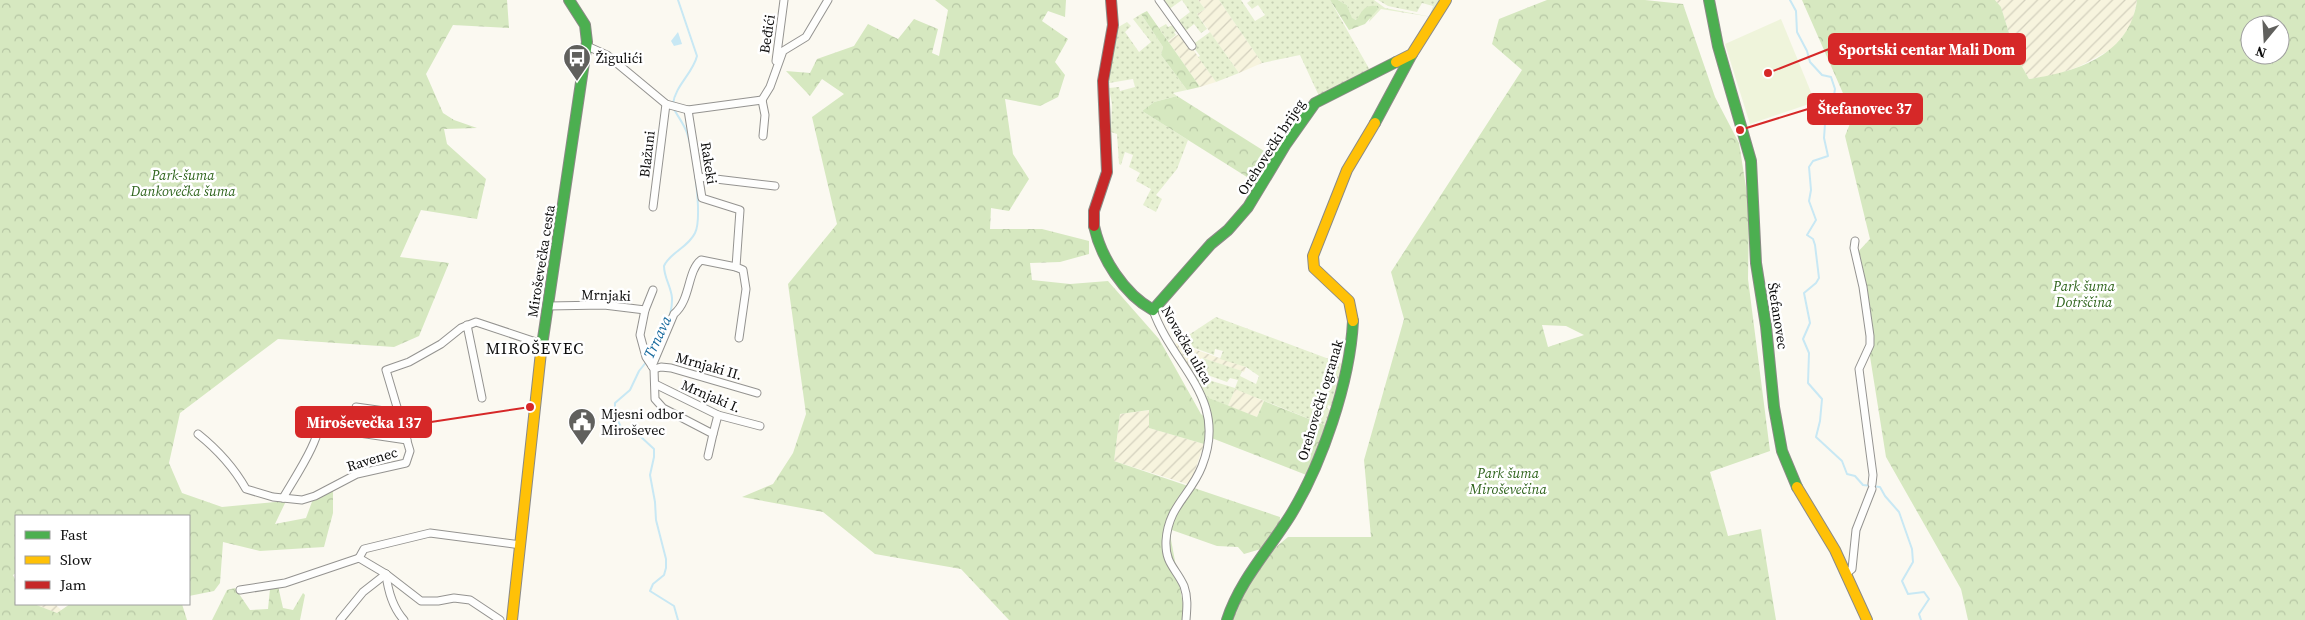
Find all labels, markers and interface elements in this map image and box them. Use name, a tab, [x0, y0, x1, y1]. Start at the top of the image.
street label: Beđići	[754, 13, 780, 55]
north arrow	[2240, 15, 2290, 65]
callout: Sportski centar Mali Dom	[1829, 34, 2025, 64]
text: Sportski centar Mali Dom	[1839, 39, 2016, 60]
text: N	[2253, 41, 2269, 63]
bus stop icon: Žigulići	[562, 43, 592, 82]
place label: Žigulići	[596, 48, 643, 68]
callout: Štefanovec 37	[1808, 94, 1922, 124]
street label: Orehovečki brijeg	[1232, 95, 1310, 199]
text: Štefanovec 37	[1818, 98, 1912, 119]
street label: Blažuni	[634, 129, 660, 179]
street label: Rakeki	[696, 140, 722, 186]
park label: Park-šuma Dankovečka šuma	[129, 165, 236, 201]
street label: Miroševečka cesta	[522, 202, 560, 319]
park label: Park šuma Dotrščina	[2052, 276, 2116, 312]
street label: Štefanovec	[1763, 281, 1793, 351]
street label: Mrnjaki	[581, 284, 631, 306]
street label: Novačka ulica	[1157, 302, 1218, 388]
water label: Trnava	[638, 312, 676, 362]
district label: MIROŠEVEC	[486, 337, 584, 359]
street label: Orehovečki ogranak	[1292, 337, 1348, 463]
street label: Mrnjaki II.	[674, 347, 744, 385]
street label: Mrnjaki I.	[678, 375, 744, 417]
place label: Mjesni odbor Miroševec	[601, 404, 684, 440]
callout: Miroševečka 137	[296, 407, 431, 437]
public building icon: Mjesni odbor Miroševec	[567, 407, 597, 446]
text: Miroševečka 137	[306, 412, 422, 433]
street label: Ravenec	[344, 442, 400, 476]
park label: Park šuma Miroševečina	[1468, 463, 1547, 499]
legend	[15, 515, 190, 605]
text: Fast	[60, 524, 87, 545]
text: Slow	[60, 549, 92, 570]
text: Jam	[59, 574, 87, 595]

